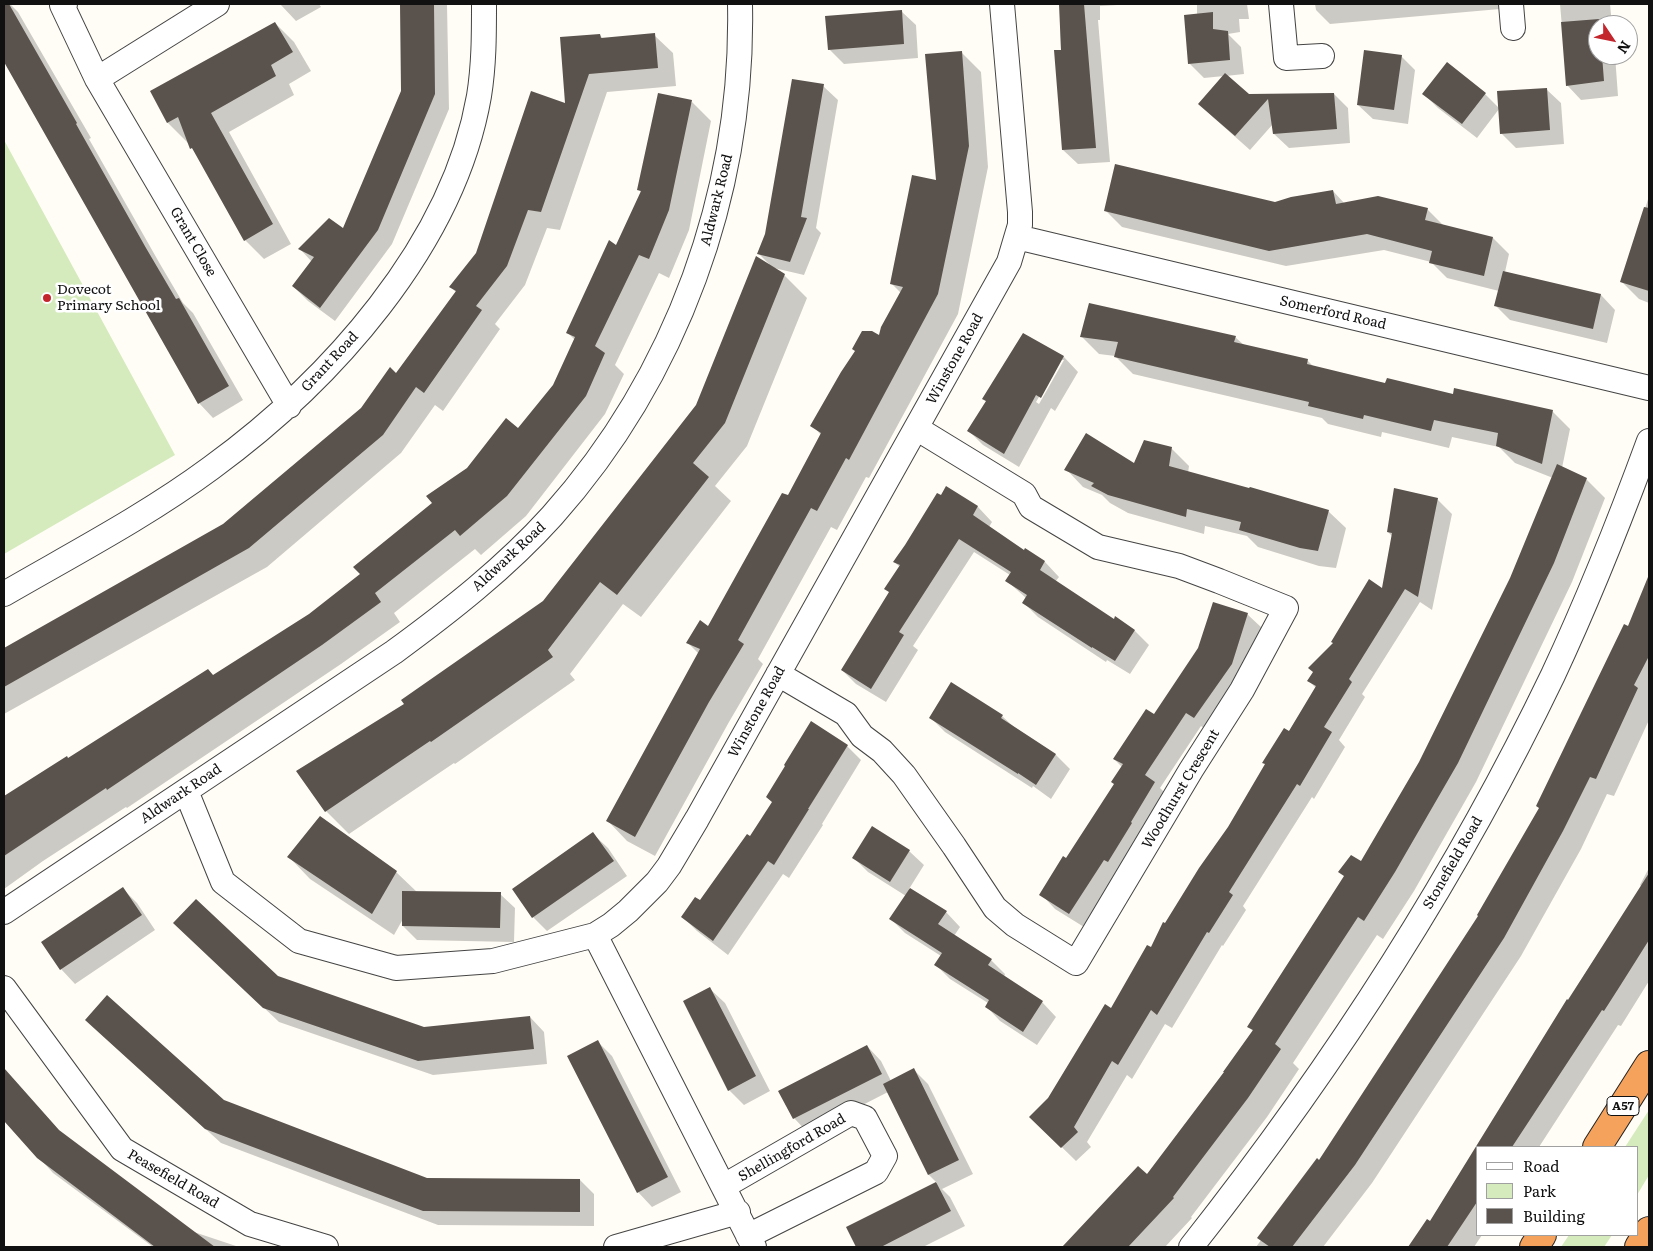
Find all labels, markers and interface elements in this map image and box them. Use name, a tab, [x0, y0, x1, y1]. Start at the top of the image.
north arrow	[1588, 15, 1638, 65]
text: N	[1613, 37, 1636, 58]
street label: Aldwark Road	[697, 152, 737, 248]
street label: Grant Close	[166, 204, 220, 280]
place label: Dovecot Primary School	[57, 282, 161, 314]
marker: Dovecot Primary School	[41, 292, 53, 304]
street label: Somerford Road	[1278, 293, 1388, 333]
street label: Winstone Road	[923, 310, 987, 408]
street label: Grant Road	[298, 329, 362, 395]
street label: Aldwark Road	[469, 519, 549, 595]
street label: Winstone Road	[725, 663, 789, 761]
street label: Woodhurst Crescent	[1139, 726, 1223, 852]
street label: Aldwark Road	[137, 761, 225, 827]
street label: Stonefield Road	[1420, 814, 1486, 912]
road number: A57	[1607, 1096, 1639, 1116]
street label: Shellingford Road	[735, 1111, 849, 1185]
street label: Peasefield Road	[124, 1146, 222, 1212]
legend	[1476, 1146, 1638, 1236]
text: Road	[1523, 1154, 1559, 1177]
text: Park	[1523, 1179, 1556, 1202]
text: Building	[1523, 1204, 1585, 1227]

